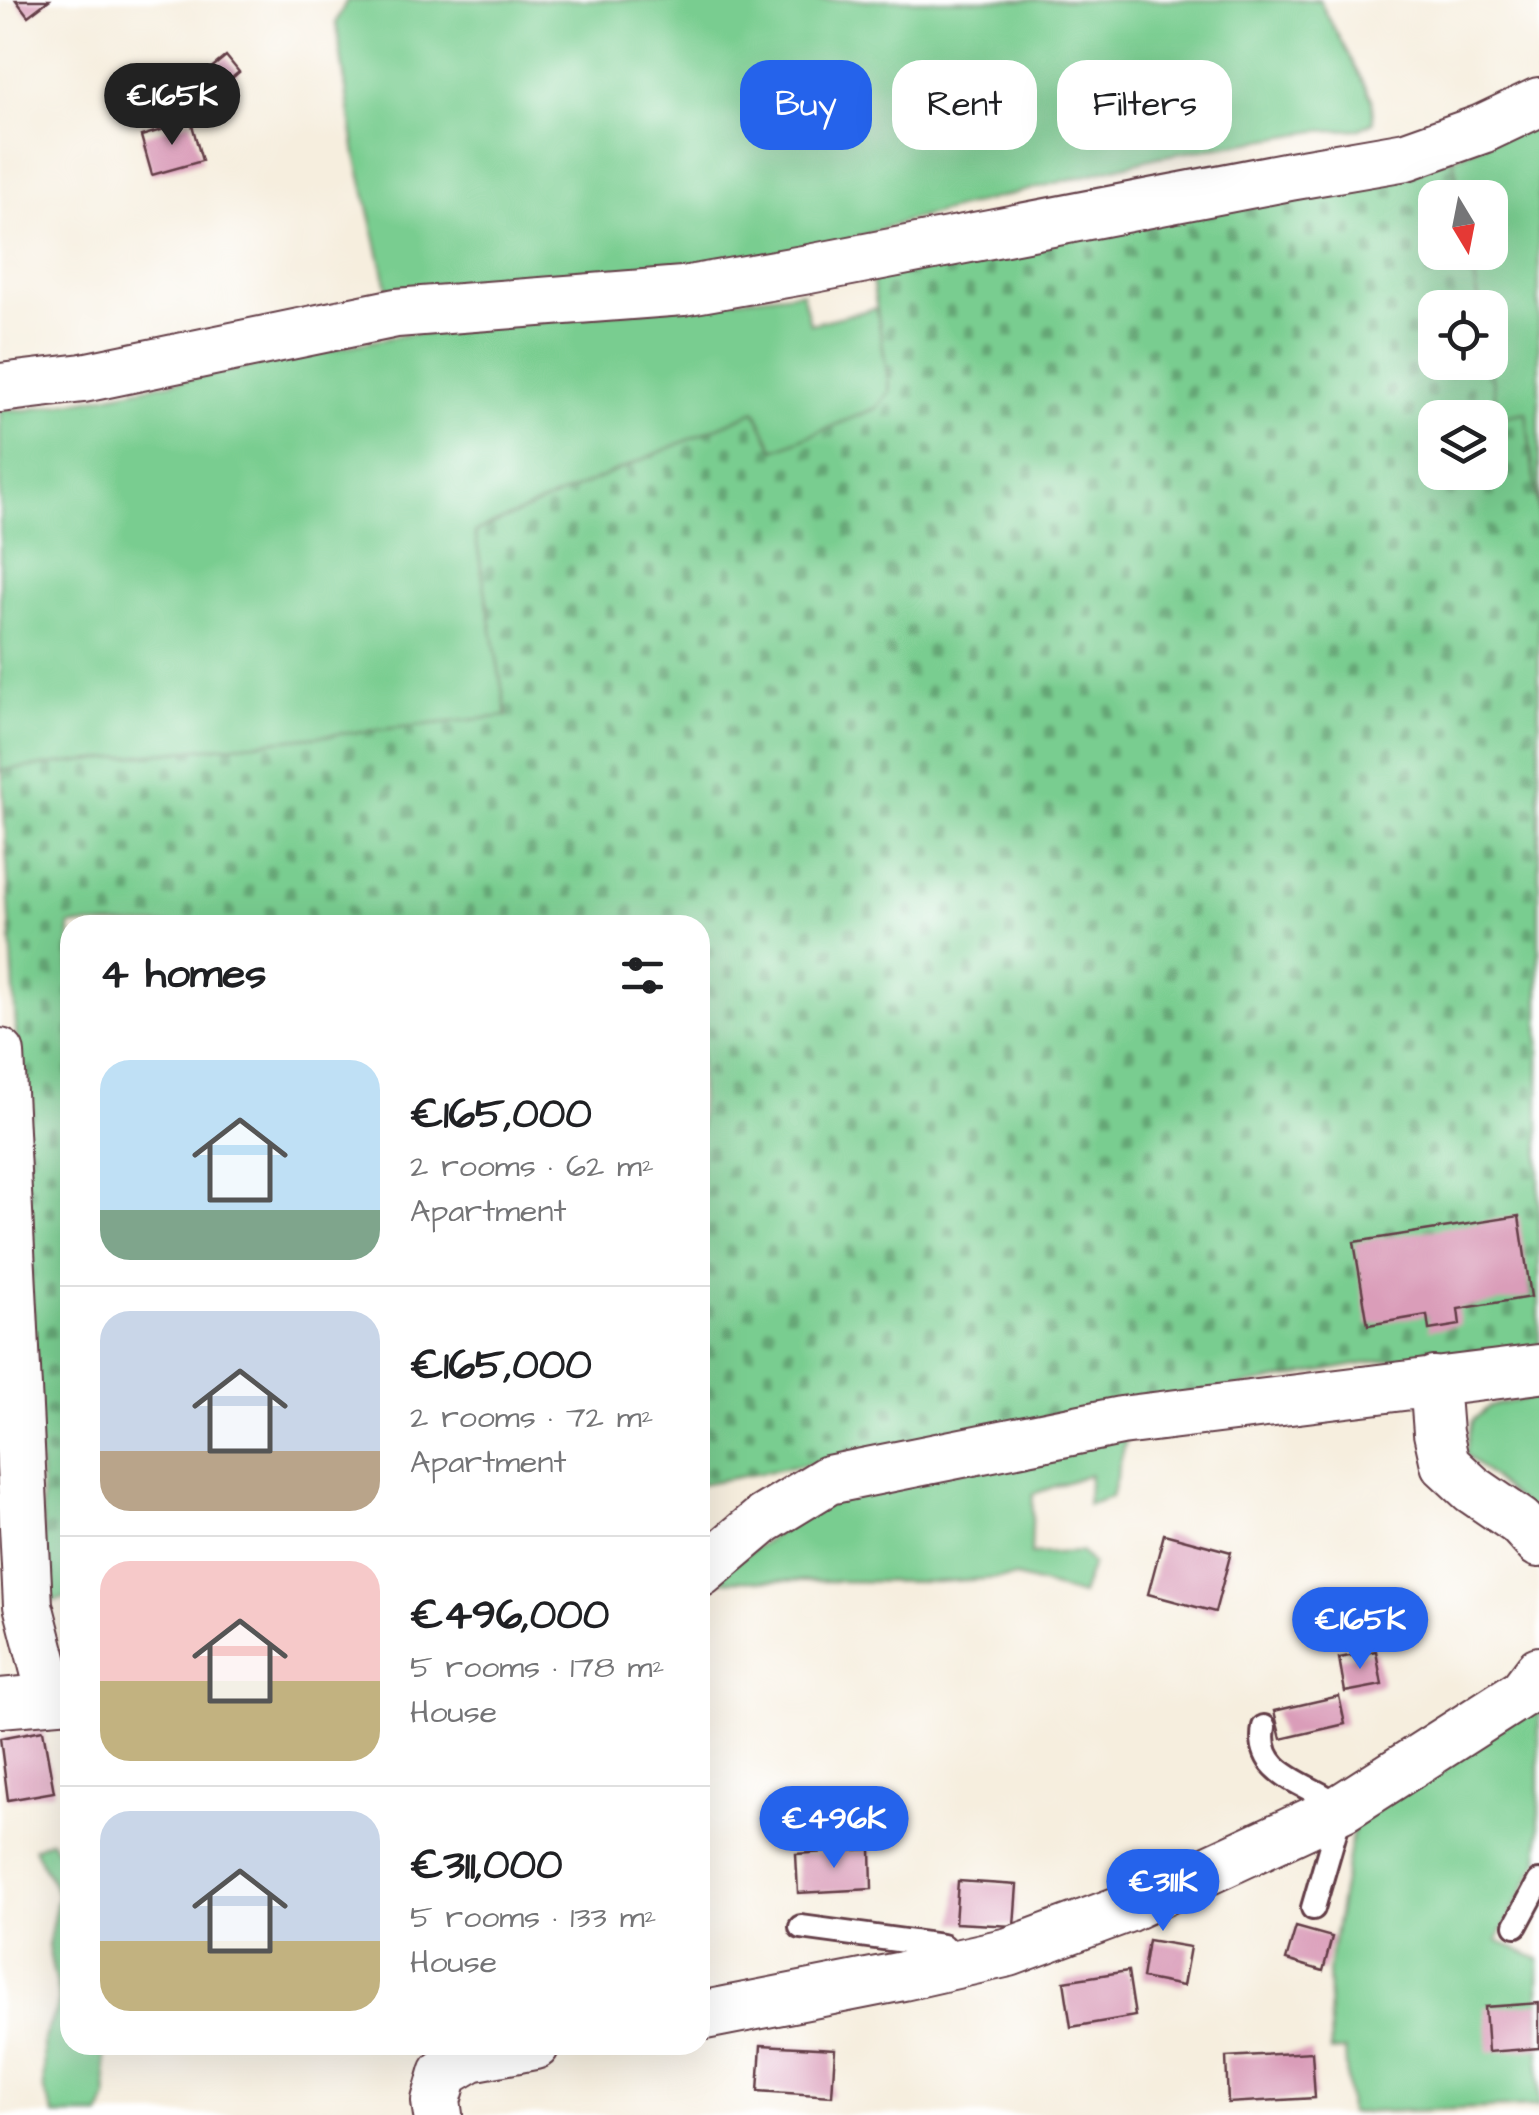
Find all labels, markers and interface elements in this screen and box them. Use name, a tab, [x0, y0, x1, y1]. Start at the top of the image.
chip: Buy	[740, 60, 872, 150]
chip: Rent	[892, 60, 1037, 150]
chip: Filters	[1057, 60, 1232, 150]
pin: €165K	[102, 63, 242, 148]
text: €165K	[126, 73, 218, 118]
north arrow	[1418, 180, 1508, 270]
map controls	[1418, 180, 1508, 490]
button: locate	[1418, 290, 1508, 380]
button: layers	[1418, 400, 1508, 490]
text: 4 homes	[100, 946, 266, 1004]
icon: filters	[615, 948, 670, 1003]
text: €165,000	[410, 1086, 592, 1144]
icon: home	[180, 1100, 300, 1220]
text: 2 rooms · 62 m²	[410, 1144, 654, 1189]
text: Apartment	[410, 1189, 566, 1234]
text: €165,000	[410, 1337, 592, 1395]
icon: home	[180, 1351, 300, 1471]
text: 2 rooms · 72 m²	[410, 1395, 654, 1440]
text: Apartment	[410, 1440, 566, 1485]
text: €496,000	[410, 1587, 609, 1645]
pin: €165K	[1290, 1587, 1430, 1672]
text: €165K	[1314, 1597, 1406, 1642]
icon: home	[180, 1601, 300, 1721]
text: 5 rooms · 178 m²	[410, 1645, 664, 1690]
text: House	[410, 1690, 497, 1735]
pin: €496K	[764, 1786, 904, 1871]
text: €496K	[782, 1796, 886, 1841]
text: €311,000	[410, 1837, 562, 1895]
pin: €311K	[1093, 1849, 1233, 1934]
icon: home	[180, 1851, 300, 1971]
text: €311K	[1128, 1859, 1198, 1904]
text: 5 rooms · 133 m²	[410, 1895, 657, 1940]
text: House	[410, 1940, 497, 1985]

